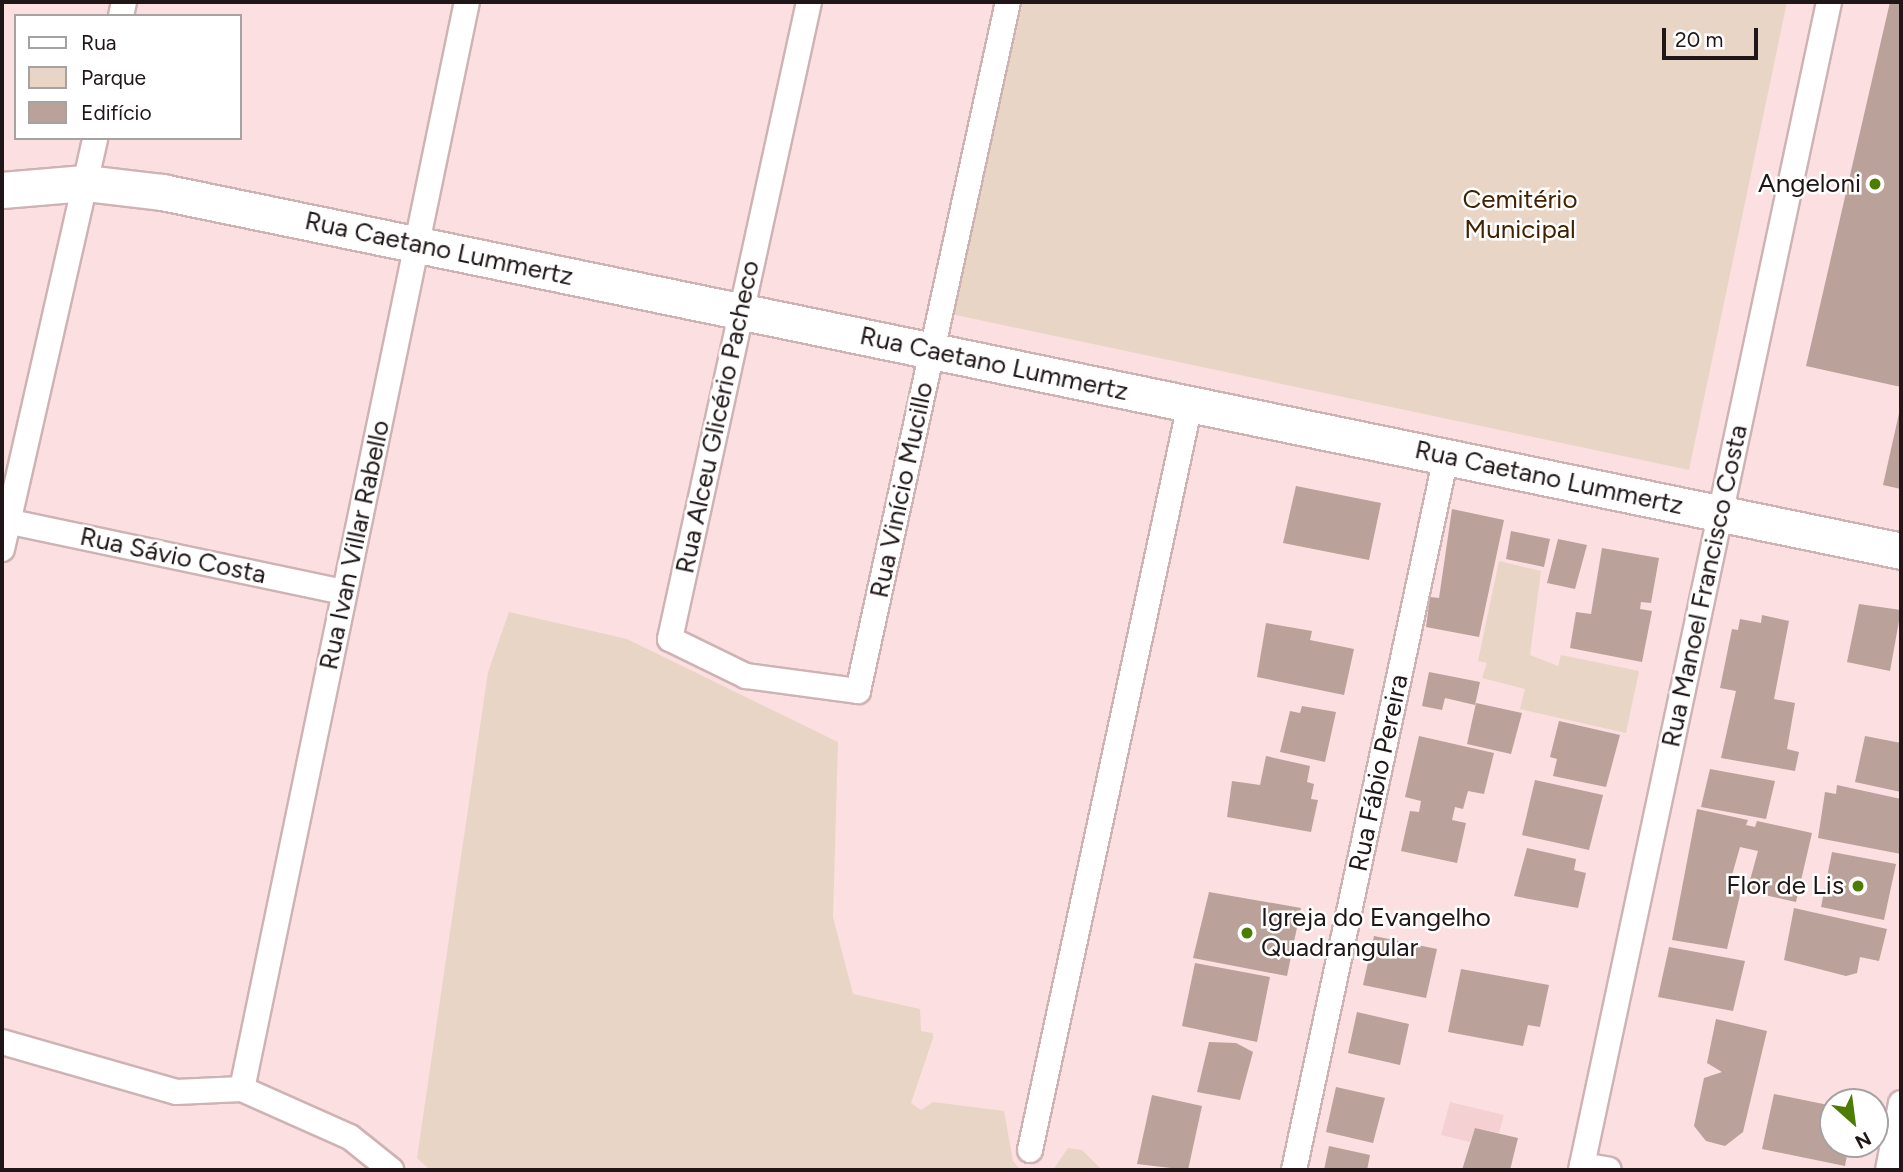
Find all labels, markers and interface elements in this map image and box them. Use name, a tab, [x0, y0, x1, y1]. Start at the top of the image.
legend	[14, 14, 242, 140]
scale bar	[1665, 14, 1761, 58]
text: 20 m	[1675, 27, 1723, 52]
text: Rua	[81, 30, 117, 55]
text: Parque	[81, 65, 146, 90]
text: Edifício	[81, 100, 152, 125]
place label: Angeloni	[1758, 168, 1861, 200]
marker: Angeloni	[1867, 176, 1883, 192]
park label: Cemitério Municipal	[1463, 184, 1577, 246]
street label: Rua Caetano Lummertz	[302, 205, 576, 293]
street label: Rua Alceu Glicério Pacheco	[670, 258, 766, 576]
street label: Rua Caetano Lummertz	[857, 320, 1131, 408]
street label: Rua Vinício Mucillo	[864, 379, 940, 601]
street label: Rua Ivan Villar Rabello	[313, 417, 397, 673]
street label: Rua Manoel Francisco Costa	[1656, 422, 1754, 750]
street label: Rua Caetano Lummertz	[1412, 434, 1686, 522]
street label: Rua Sávio Costa	[77, 521, 269, 591]
street label: Rua Fábio Pereira	[1343, 672, 1415, 874]
place label: Flor de Lis	[1726, 870, 1844, 902]
marker: Flor de Lis	[1850, 878, 1866, 894]
place label: Igreja do Evangelho Quadrangular	[1261, 902, 1491, 964]
marker: Igreja do Evangelho Quadrangular	[1239, 925, 1255, 941]
north arrow	[1819, 1088, 1889, 1158]
text: N	[1851, 1127, 1875, 1154]

